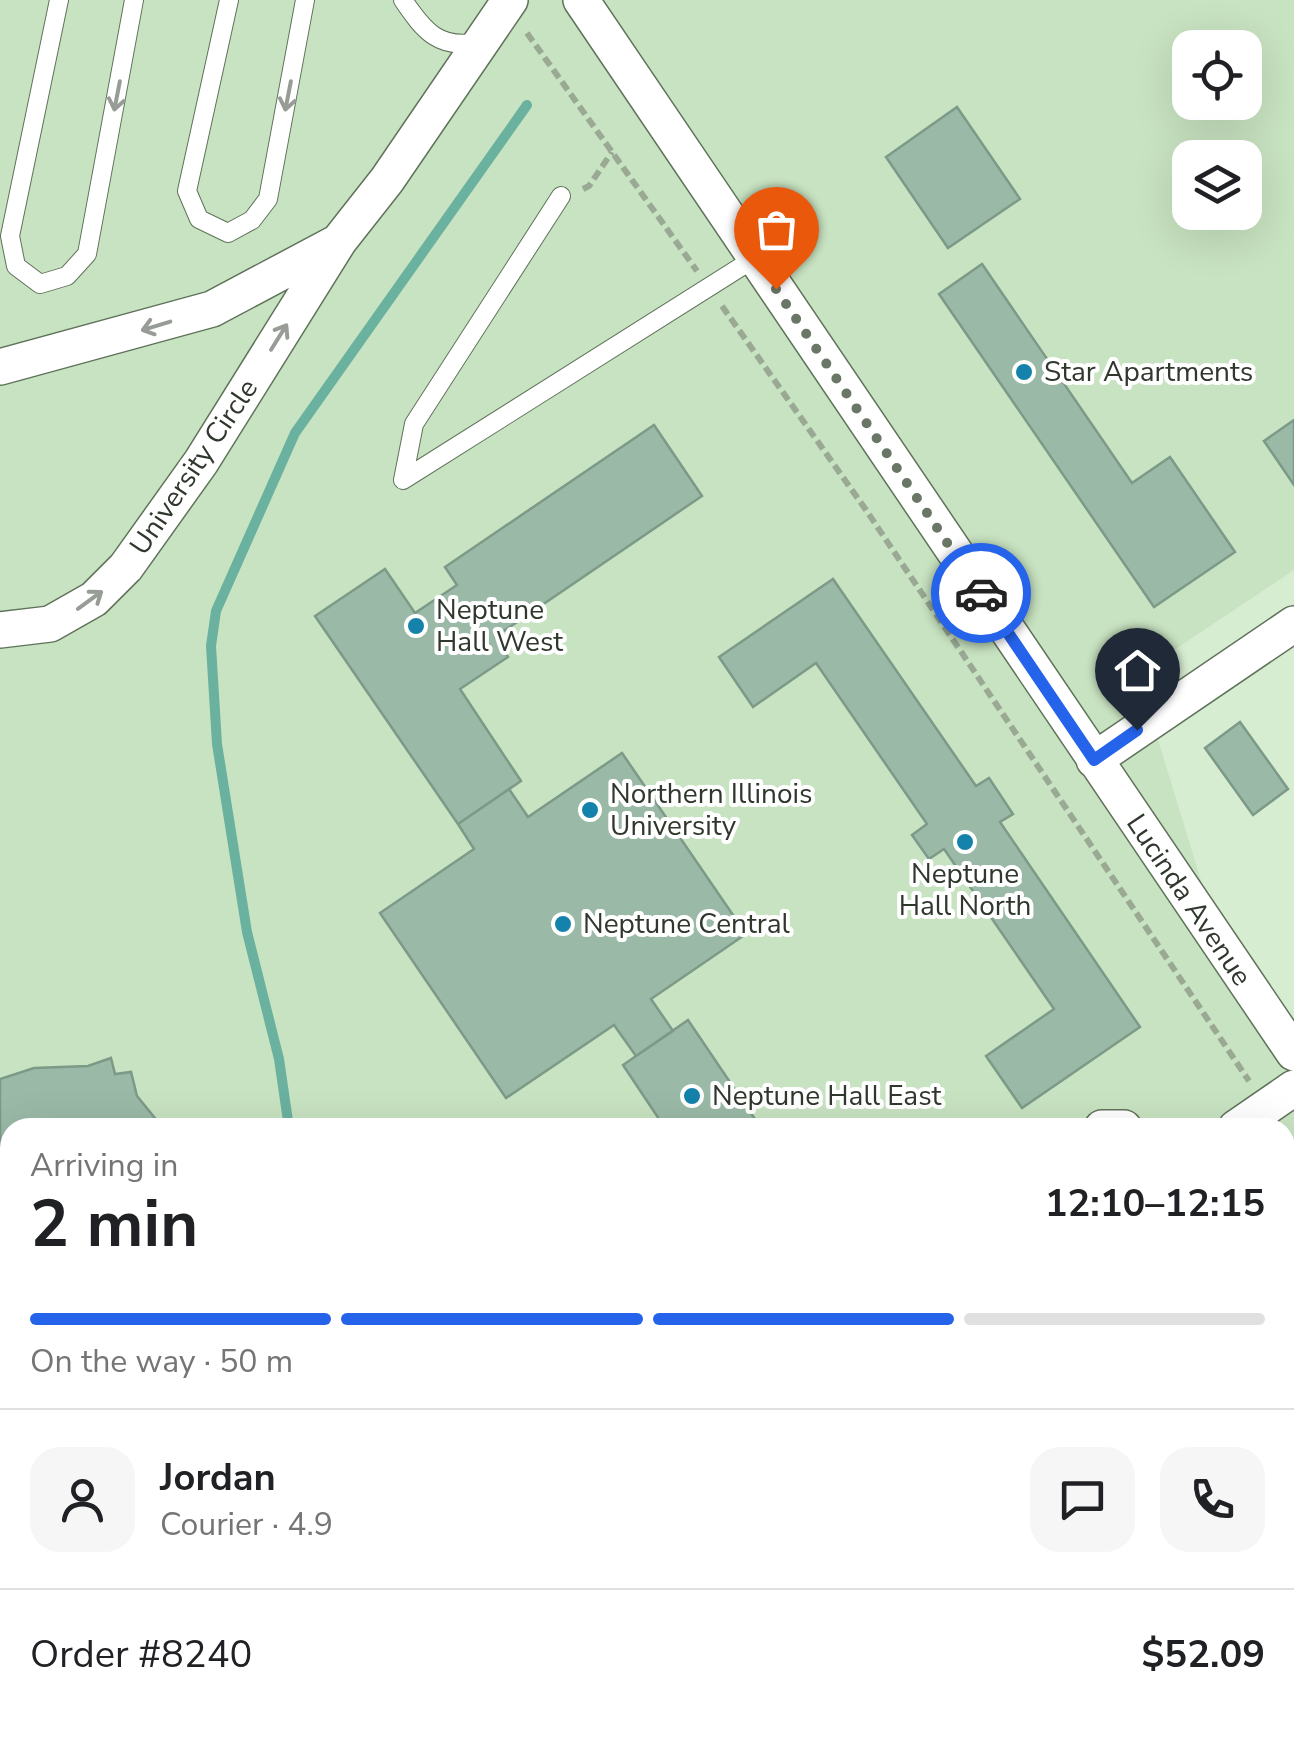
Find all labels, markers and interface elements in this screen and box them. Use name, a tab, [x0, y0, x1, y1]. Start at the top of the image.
map controls	[1172, 30, 1262, 230]
button: locate	[1172, 30, 1262, 120]
one-way arrow	[106, 79, 125, 111]
one-way arrow	[277, 79, 296, 111]
button: layers	[1172, 140, 1262, 230]
pin	[734, 187, 819, 290]
icon: bag	[749, 202, 804, 257]
one-way arrow	[140, 318, 172, 336]
one-way arrow	[269, 324, 289, 352]
place label: Star Apartments	[1044, 353, 1253, 391]
marker: Star Apartments	[1013, 361, 1035, 383]
street label: University Circle	[121, 372, 267, 562]
courier	[931, 543, 1031, 643]
icon: car	[954, 566, 1009, 621]
one-way arrow	[76, 590, 104, 611]
place label: Neptune Hall West	[436, 591, 563, 661]
marker: Neptune Hall West	[405, 615, 427, 637]
pin	[1095, 628, 1180, 731]
icon: home	[1110, 643, 1165, 698]
place label: Northern Illinois University	[610, 775, 812, 845]
marker: Northern Illinois University	[579, 799, 601, 821]
street label: Lucinda Avenue	[1117, 807, 1261, 993]
marker: Neptune Hall North	[954, 831, 976, 853]
place label: Neptune Hall North	[899, 855, 1031, 925]
place label: Neptune Central	[583, 905, 790, 943]
marker: Neptune Central	[552, 913, 574, 935]
place label: Neptune Hall East	[712, 1077, 942, 1115]
marker: Neptune Hall East	[681, 1085, 703, 1107]
text: Arriving in	[30, 1144, 178, 1187]
text: 12:10–12:15	[1045, 1178, 1265, 1229]
text: 2 min	[30, 1180, 198, 1269]
text: On the way · 50 m	[30, 1340, 293, 1383]
button: person	[30, 1447, 135, 1552]
button: chat	[1030, 1447, 1135, 1552]
button: phone	[1160, 1447, 1265, 1552]
text: Jordan	[160, 1452, 276, 1503]
text: Courier · 4.9	[160, 1503, 333, 1546]
text: Order #8240	[30, 1629, 252, 1680]
text: $52.09	[1142, 1629, 1265, 1680]

